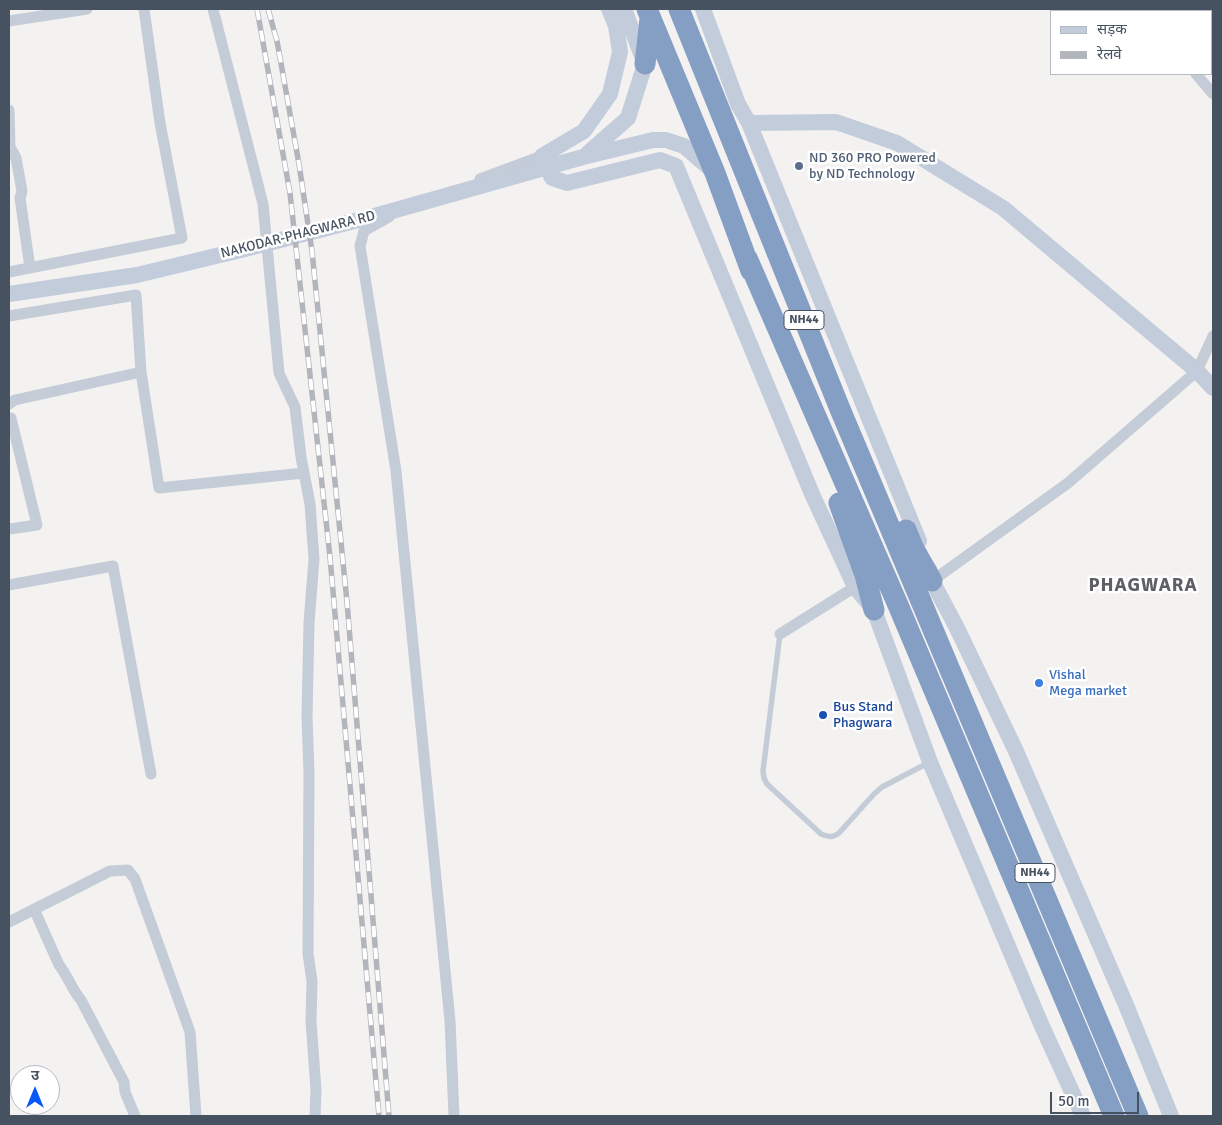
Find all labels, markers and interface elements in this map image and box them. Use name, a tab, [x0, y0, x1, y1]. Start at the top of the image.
legend	[1050, 10, 1212, 75]
text: सड़क	[1097, 20, 1127, 38]
text: रेलवे	[1097, 45, 1122, 63]
place label: ND 360 PRO Powered by ND Technology	[809, 150, 936, 182]
marker: ND 360 PRO Powered by ND Technology	[793, 160, 805, 172]
street label: NAKODAR-PHAGWARA RD	[219, 208, 377, 262]
road number: NH44	[784, 310, 824, 330]
district label: PHAGWARA	[1087, 575, 1199, 597]
place label: Vishal Mega market	[1049, 667, 1127, 700]
marker: Vishal Mega market	[1033, 677, 1045, 689]
place label: Bus Stand Phagwara	[833, 699, 893, 732]
marker: Bus Stand Phagwara	[817, 709, 829, 721]
road number: NH44	[1015, 864, 1055, 882]
north arrow	[10, 1065, 60, 1115]
text: उ	[31, 1067, 39, 1084]
scale bar	[1052, 1082, 1141, 1114]
text: 50 m	[1058, 1092, 1089, 1110]

